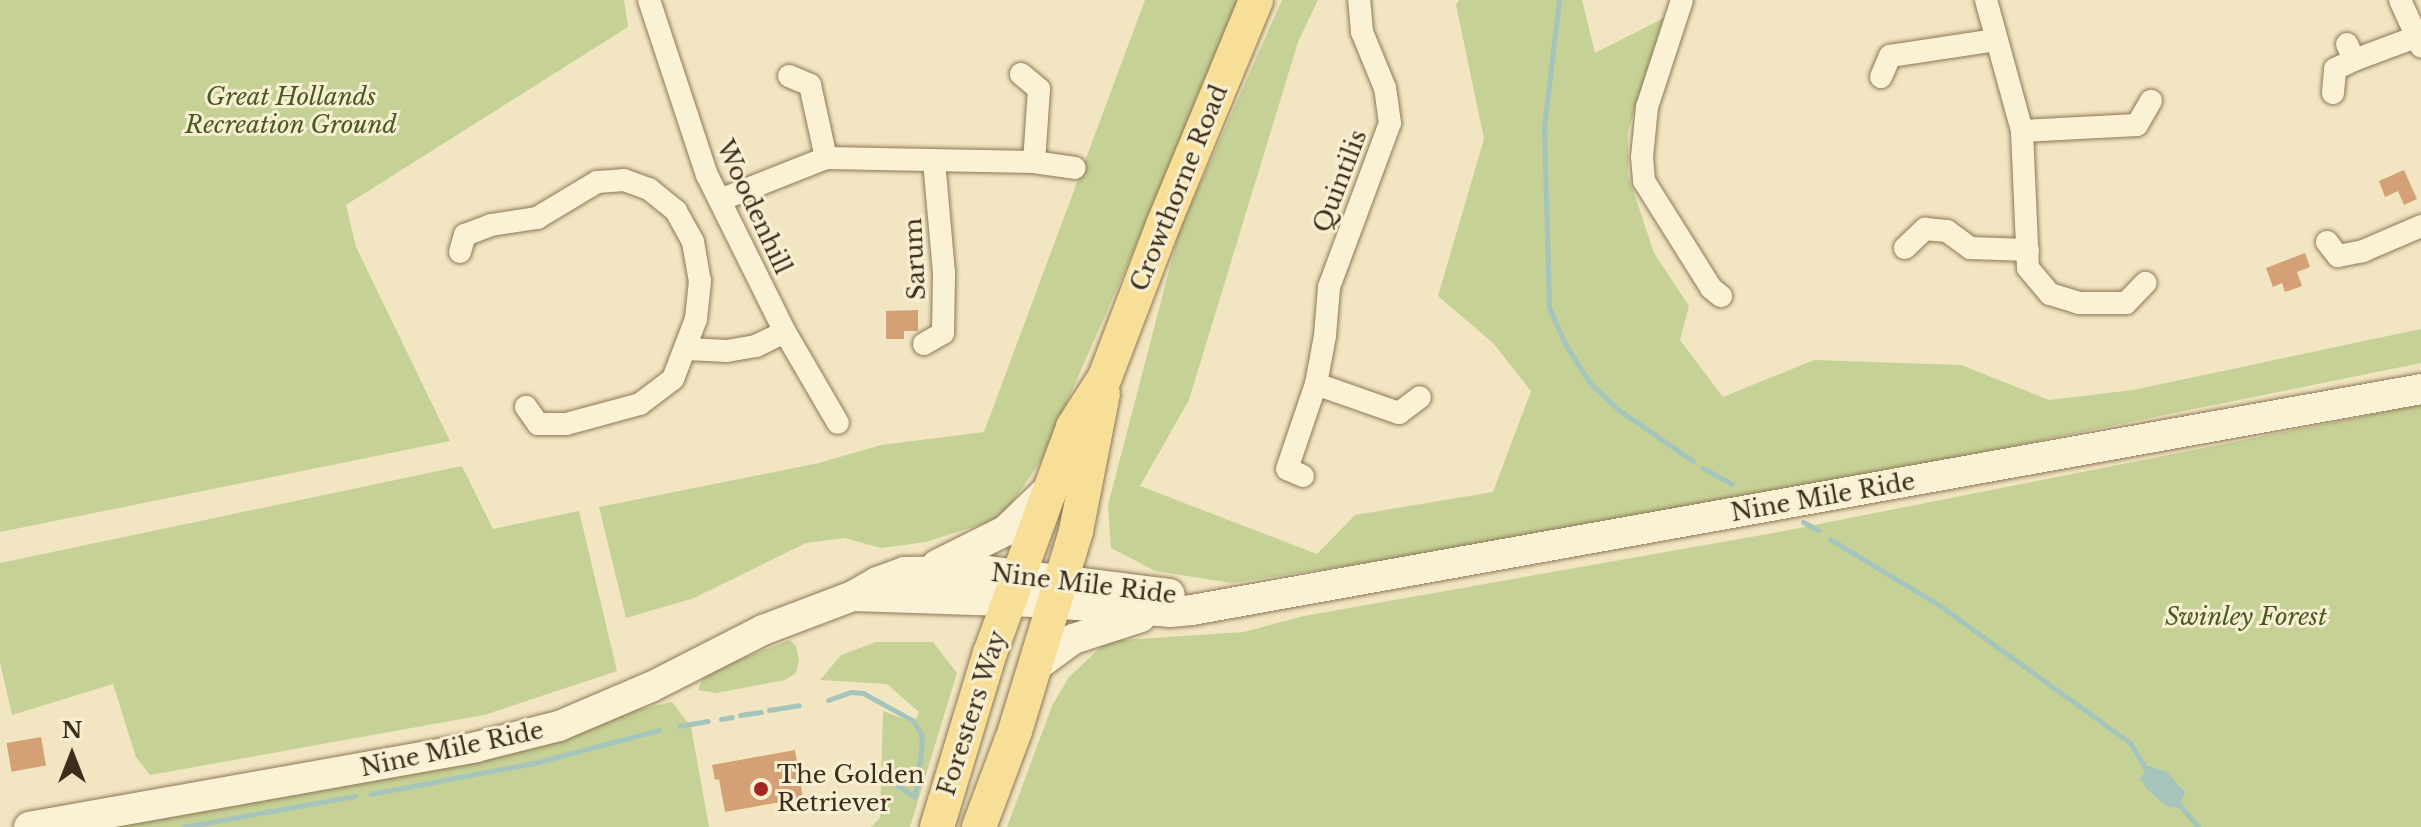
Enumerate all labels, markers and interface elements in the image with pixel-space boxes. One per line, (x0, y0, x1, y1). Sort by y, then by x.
street label: Crowthorne Road (1124, 81, 1234, 295)
park label: Great Hollands Recreation Ground (185, 83, 397, 139)
street label: Quintilis (1307, 126, 1373, 236)
street label: Woodenhill (710, 135, 798, 279)
street label: Sarum (898, 217, 932, 301)
street label: Nine Mile Ride (1729, 467, 1917, 527)
street label: Nine Mile Ride (990, 558, 1178, 610)
park label: Swinley Forest (2165, 603, 2327, 631)
street label: Foresters Way (932, 626, 1012, 800)
north arrow (32, 715, 112, 795)
street label: Nine Mile Ride (358, 716, 546, 782)
text: N (62, 717, 82, 744)
place label: The Golden Retriever (777, 761, 924, 817)
marker: The Golden Retriever (752, 780, 770, 798)

